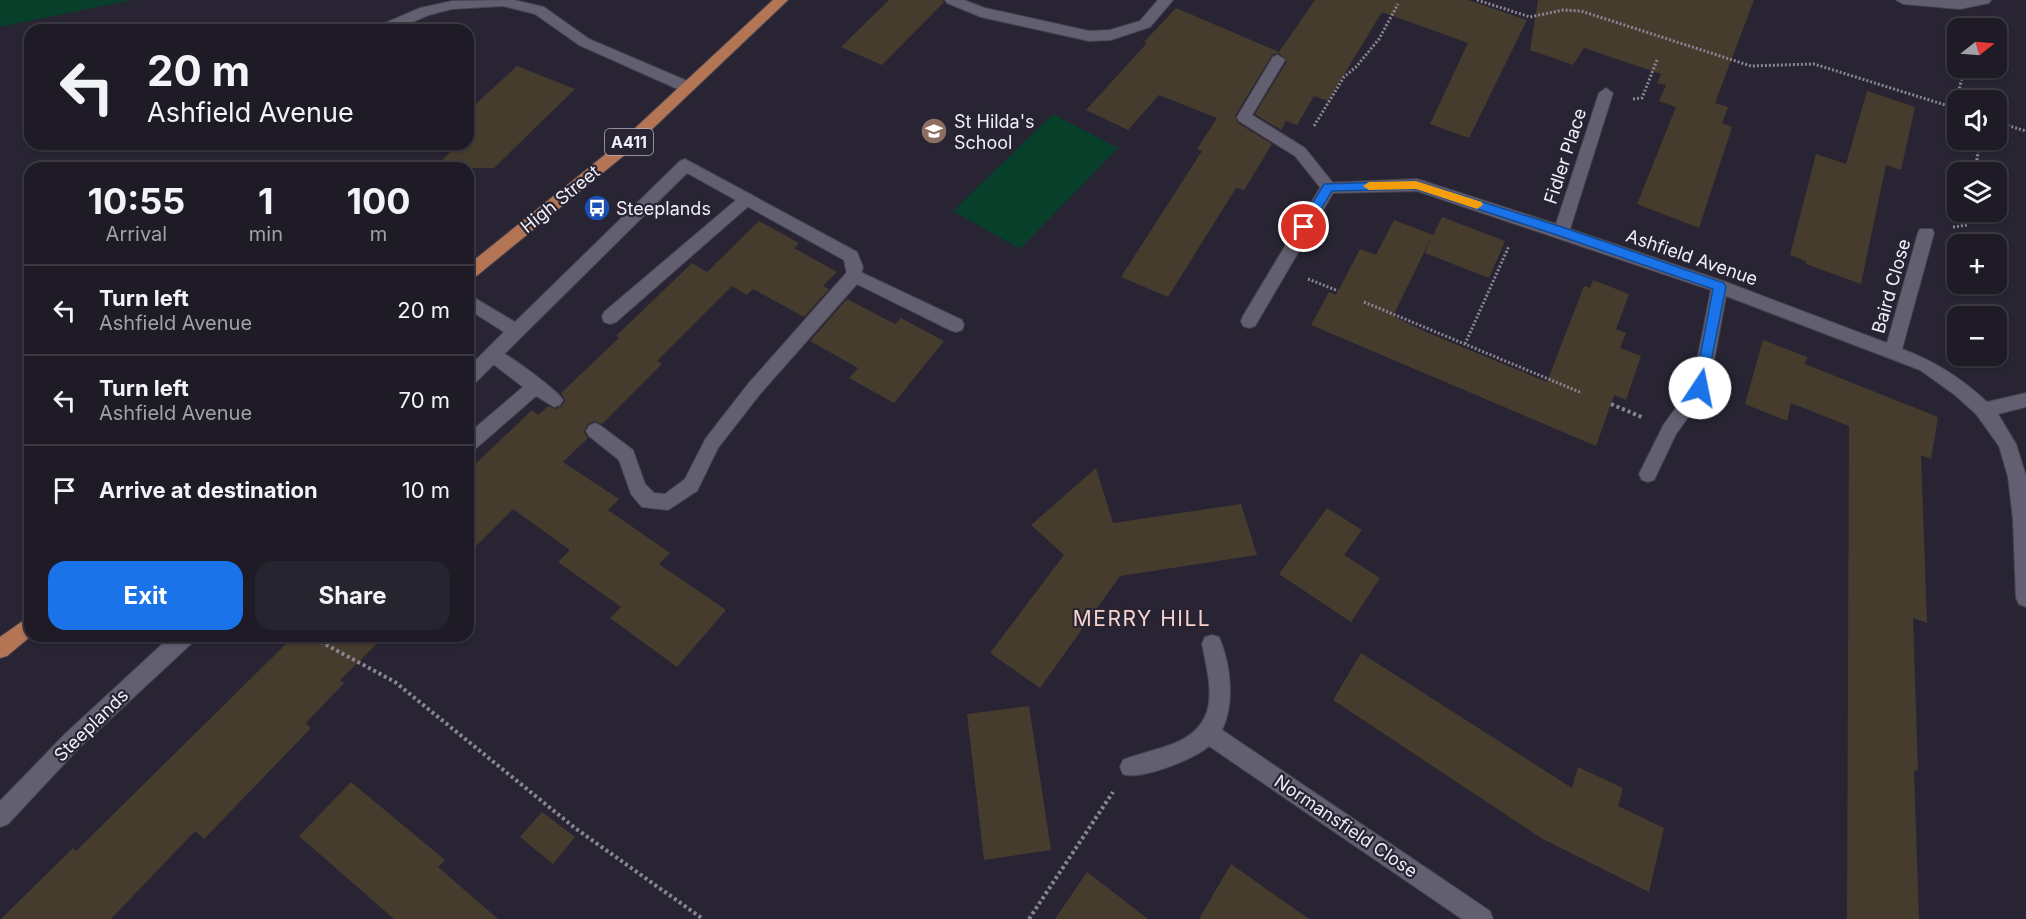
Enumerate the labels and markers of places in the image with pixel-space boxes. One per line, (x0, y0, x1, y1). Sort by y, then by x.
place label: St Hilda's School (954, 111, 1035, 153)
school or university icon: St Hilda's School (919, 116, 949, 146)
bus stop icon: Steeplands (582, 193, 612, 223)
place label: Steeplands (616, 198, 711, 219)
pin (1278, 201, 1329, 252)

